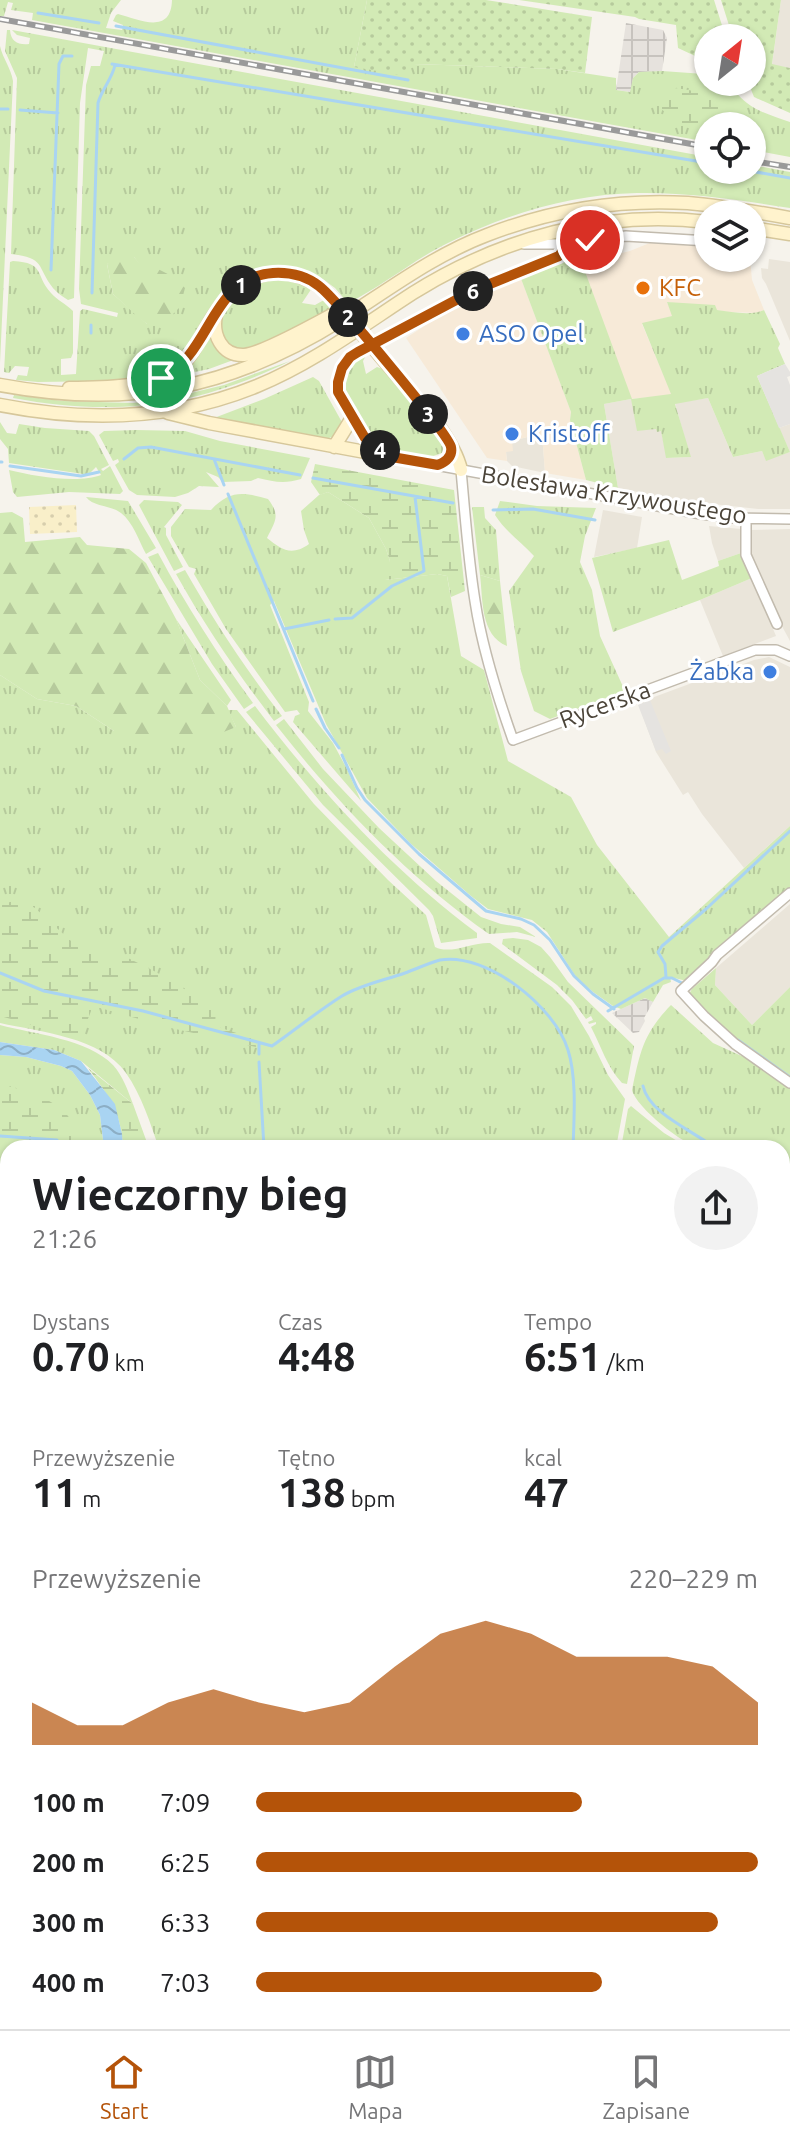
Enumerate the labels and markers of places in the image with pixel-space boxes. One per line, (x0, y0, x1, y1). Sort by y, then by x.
pin (556, 206, 624, 274)
pin: 1 (221, 265, 261, 305)
pin: 6 (453, 271, 493, 311)
place label: KFC (659, 274, 701, 301)
marker: KFC (634, 279, 652, 297)
pin: 2 (328, 297, 368, 337)
place label: ASO Opel (479, 320, 584, 347)
marker: ASO Opel (454, 325, 472, 343)
pin (127, 344, 195, 412)
pin: 3 (408, 394, 448, 434)
place label: Kristoff (528, 420, 610, 447)
marker: Kristoff (503, 425, 521, 443)
pin: 4 (360, 430, 400, 470)
place label: Żabka (690, 658, 754, 685)
marker: Żabka (761, 663, 779, 681)

